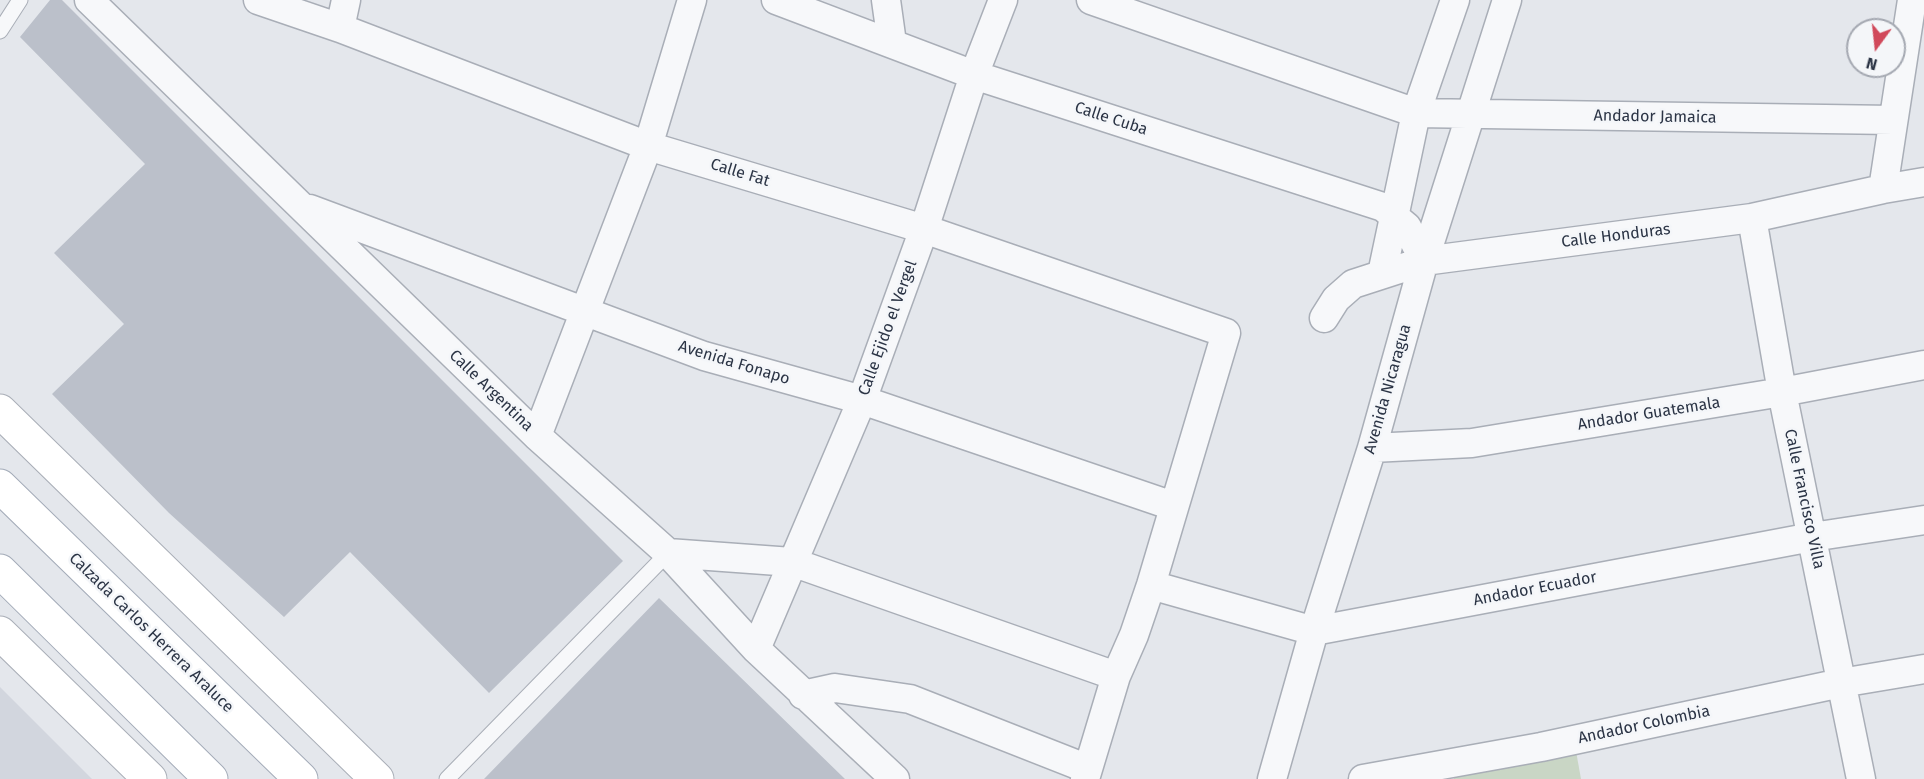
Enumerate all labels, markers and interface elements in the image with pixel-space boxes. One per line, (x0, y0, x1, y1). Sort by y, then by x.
north arrow (1846, 18, 1906, 78)
text: N (1864, 53, 1879, 74)
street label: Calle Cuba (1072, 98, 1150, 140)
street label: Andador Jamaica (1593, 106, 1717, 128)
street label: Calle Fat (708, 155, 772, 191)
street label: Calle Honduras (1560, 220, 1672, 252)
street label: Calle Ejido el Vergel (855, 258, 921, 398)
street label: Avenida Nicaragua (1360, 322, 1416, 456)
street label: Avenida Fonapo (676, 337, 792, 389)
street label: Calle Argentina (445, 346, 537, 436)
street label: Andador Guatemala (1576, 393, 1722, 435)
street label: Calle Francisco Villa (1780, 427, 1828, 571)
street label: Calzada Carlos Herrera Araluce (65, 549, 237, 717)
street label: Andador Ecuador (1472, 568, 1598, 610)
street label: Andador Colombia (1576, 702, 1712, 748)

